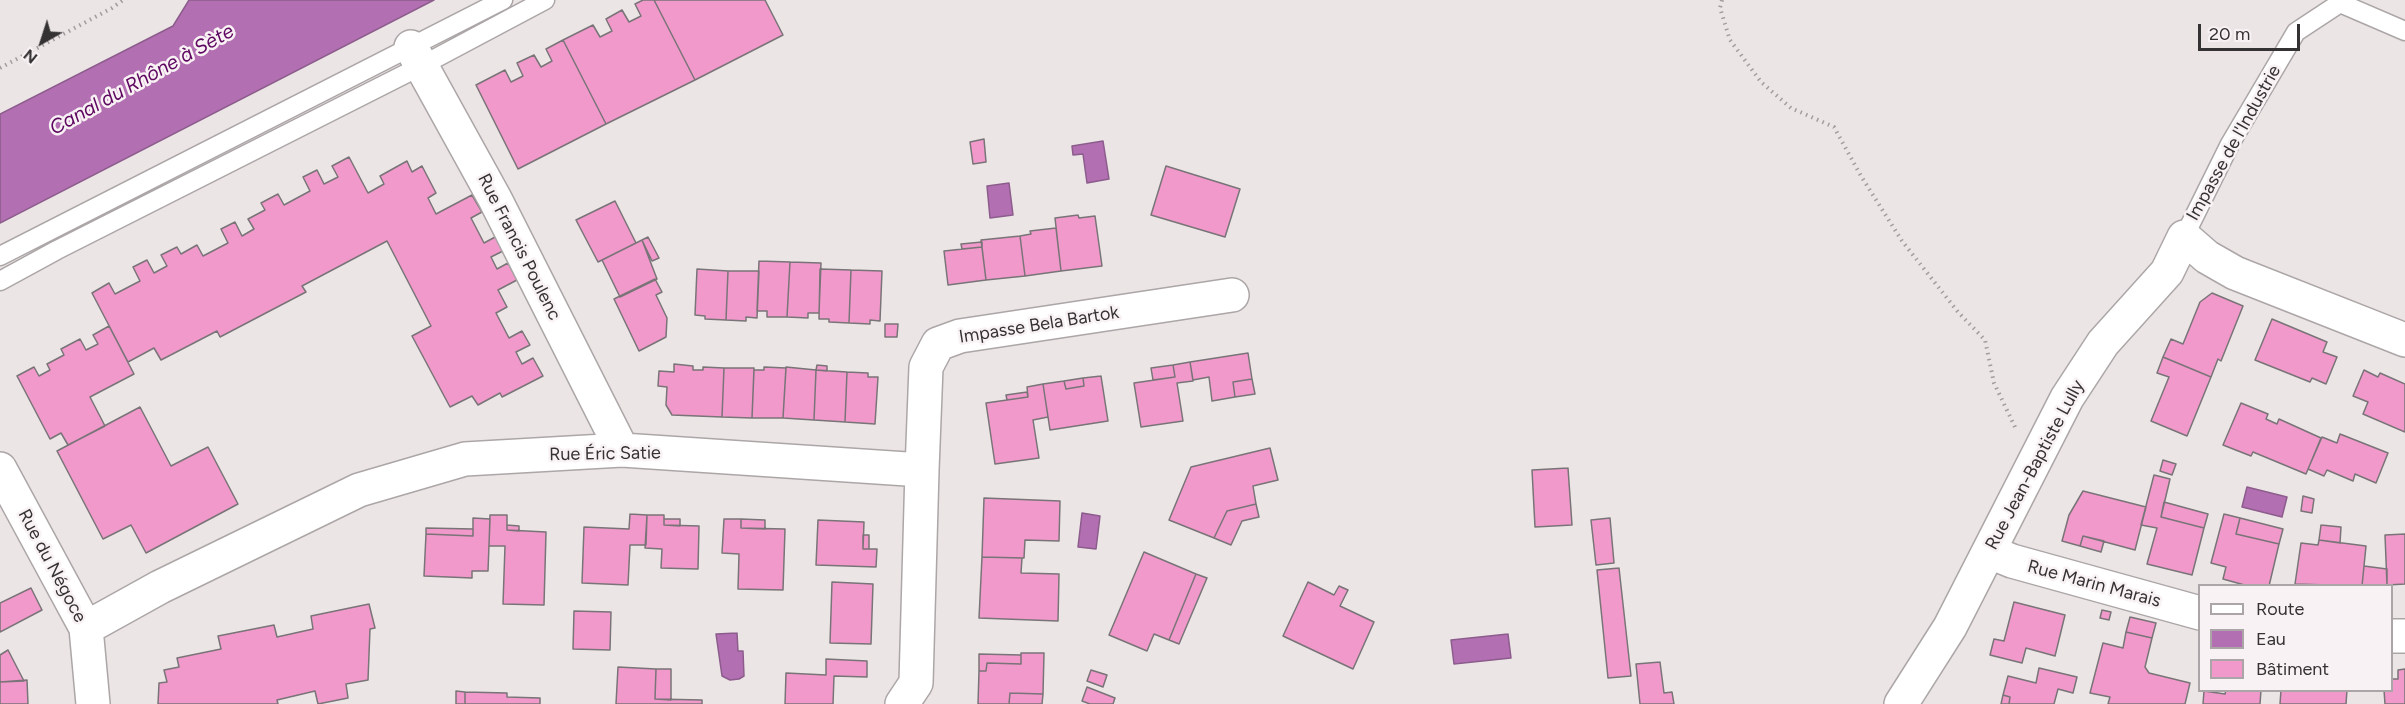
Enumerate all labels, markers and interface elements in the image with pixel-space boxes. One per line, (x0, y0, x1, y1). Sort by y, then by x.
north arrow (12, 12, 72, 72)
scale bar (2201, 12, 2303, 50)
water label: Canal du Rhône à Sète (46, 19, 238, 141)
text: 20 m (2209, 23, 2250, 45)
text: N (20, 45, 41, 68)
street label: Impasse de l'Industrie (2182, 62, 2286, 224)
street label: Rue Francis Poulenc (473, 170, 565, 324)
street label: Impasse Bela Bartok (957, 302, 1121, 348)
street label: Rue Jean-Baptiste Lully (1981, 376, 2089, 554)
street label: Rue Éric Satie (549, 442, 661, 466)
street label: Rue du Négoce (13, 506, 91, 626)
street label: Rue Marin Marais (2025, 556, 2163, 612)
legend (2198, 584, 2393, 692)
text: Route (2256, 598, 2304, 620)
text: Eau (2256, 628, 2286, 650)
text: Bâtiment (2256, 658, 2329, 680)

